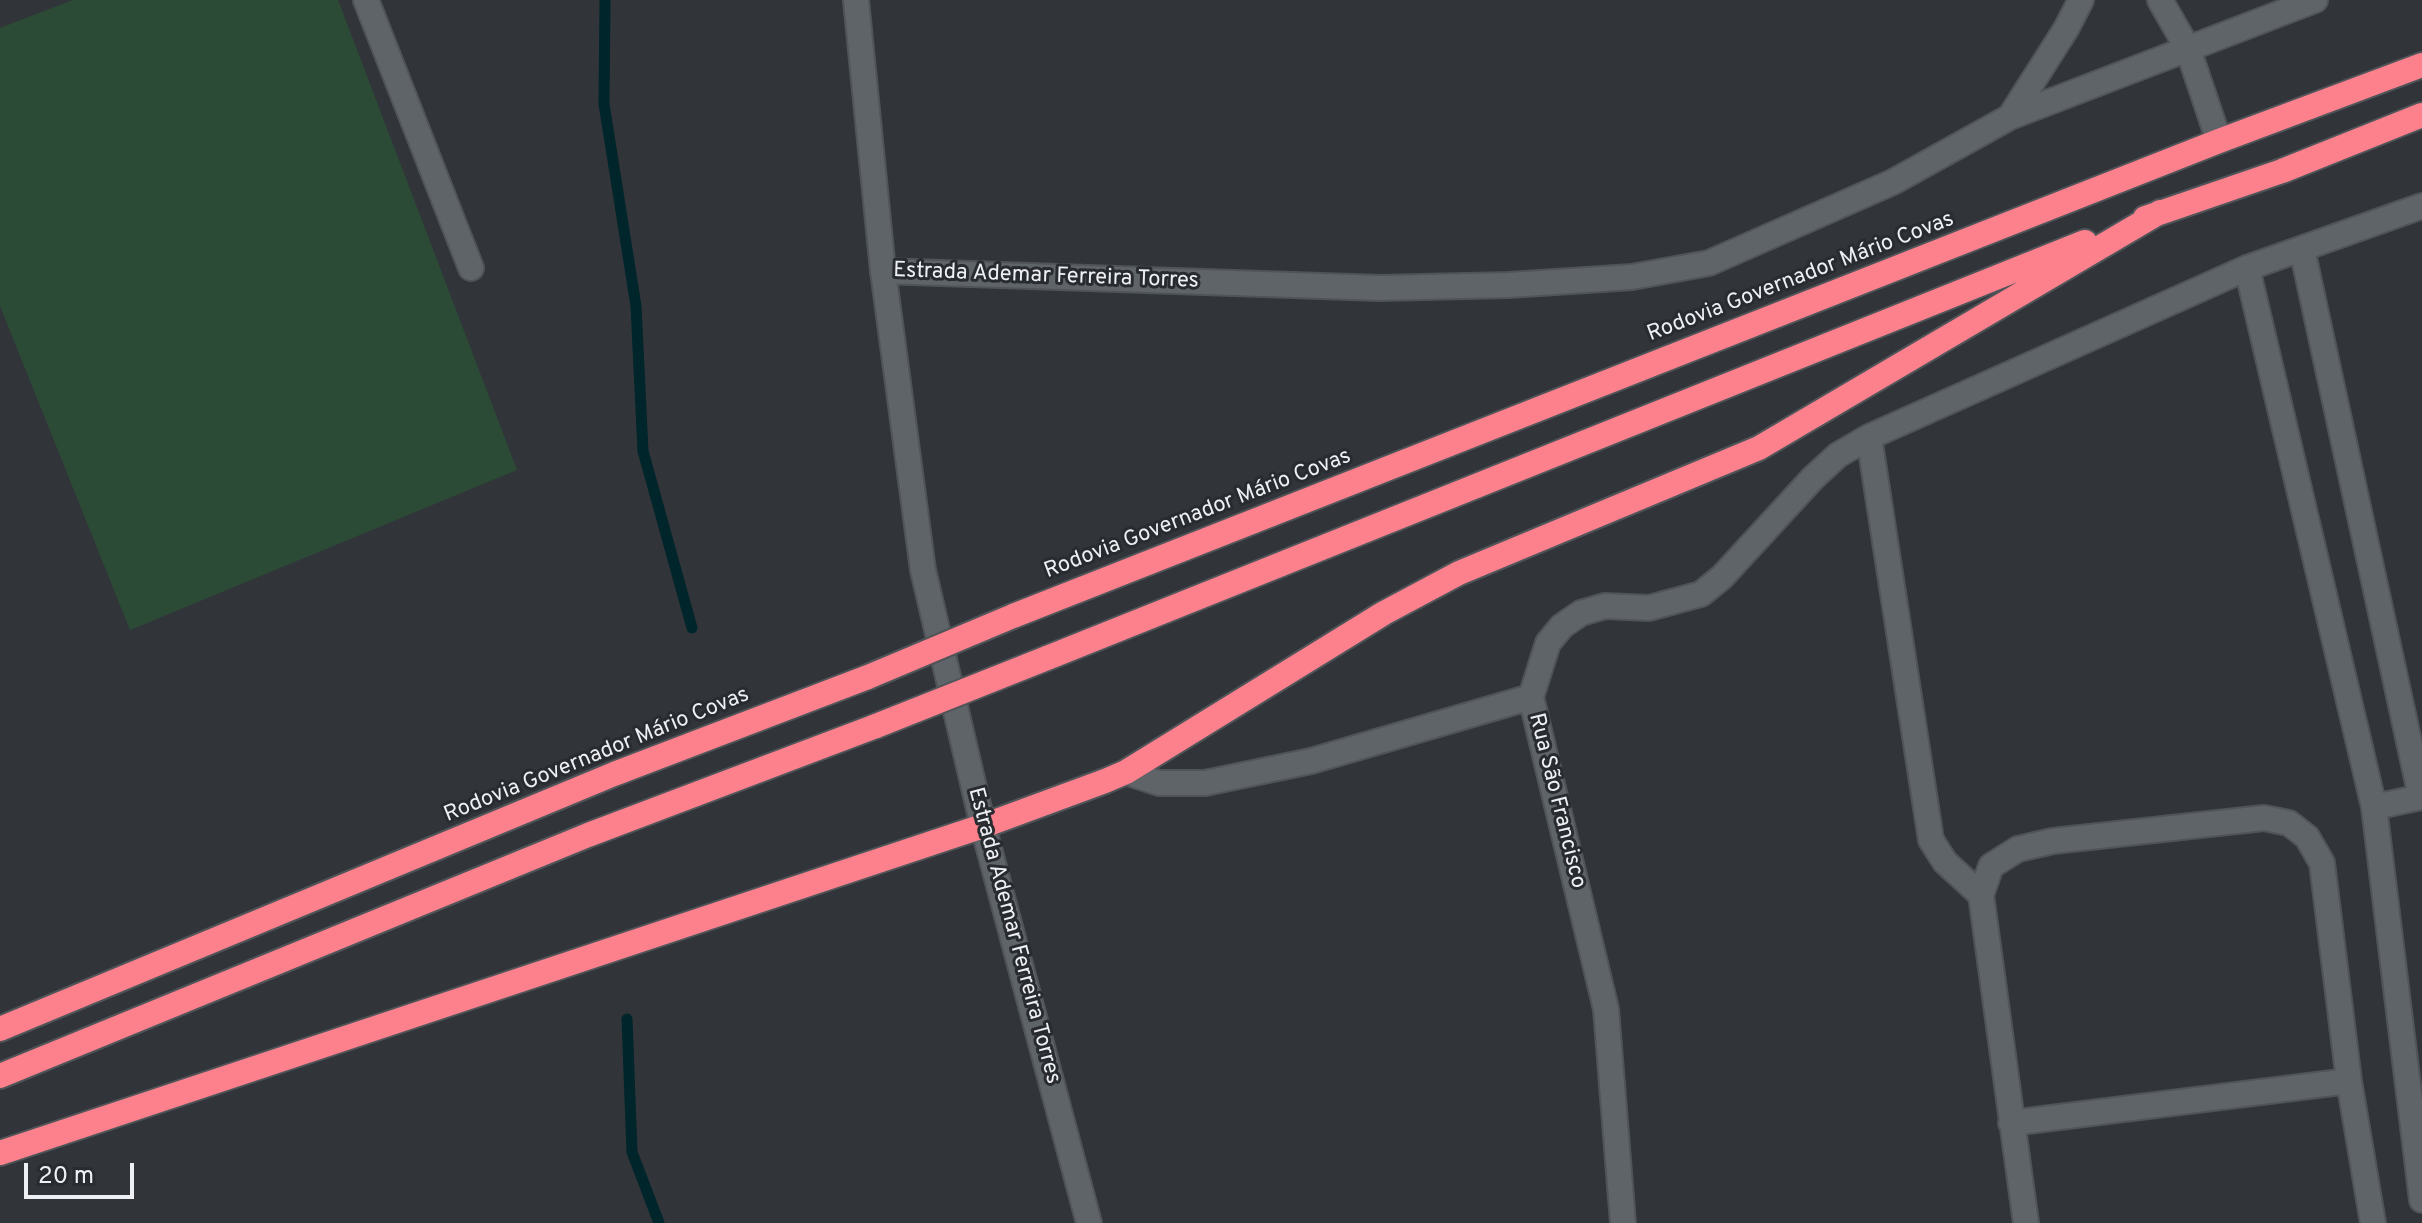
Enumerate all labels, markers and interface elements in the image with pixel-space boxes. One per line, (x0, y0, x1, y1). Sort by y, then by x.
street label: Rodovia Governador Mário Covas (1644, 207, 1958, 349)
street label: Estrada Ademar Ferreira Torres (893, 258, 1199, 296)
street label: Rodovia Governador Mário Covas (1041, 444, 1355, 586)
street label: Rodovia Governador Mário Covas (441, 683, 753, 829)
street label: Rua São Francisco (1522, 711, 1590, 891)
street label: Estrada Ademar Ferreira Torres (961, 785, 1065, 1087)
scale bar (28, 1147, 138, 1197)
text: 20 m (38, 1162, 94, 1192)

